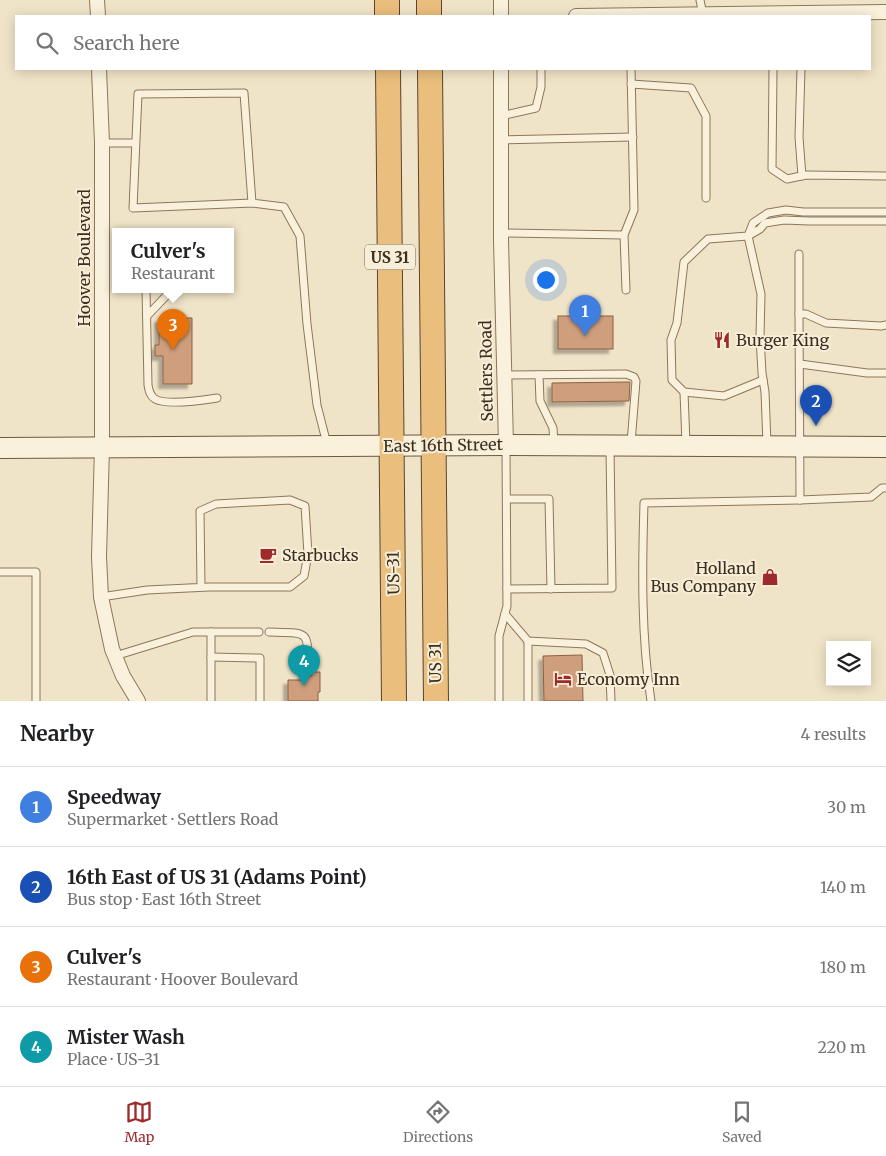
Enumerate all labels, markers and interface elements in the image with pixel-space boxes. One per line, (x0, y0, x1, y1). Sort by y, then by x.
search box (15, 15, 871, 70)
icon: search (33, 29, 61, 57)
text: Search here (73, 31, 180, 55)
street label: Hoover Boulevard (74, 189, 94, 327)
popup (112, 228, 234, 293)
text: Culver's (131, 239, 206, 263)
road number: US 31 (365, 244, 415, 270)
text: Restaurant (131, 263, 215, 283)
your location (533, 267, 559, 293)
pin: 1 (569, 295, 601, 336)
pin: 3 (157, 309, 189, 350)
street label: Settlers Road (475, 320, 497, 422)
restaurant icon: Burger King (712, 330, 732, 350)
place label: Burger King (736, 330, 829, 350)
pin: 2 (800, 385, 832, 426)
street label: East 16th Street (383, 434, 504, 456)
cafe icon: Starbucks (258, 545, 278, 565)
place label: Starbucks (282, 545, 359, 565)
street label: US-31 (383, 551, 403, 595)
place label: Holland Bus Company (650, 558, 757, 596)
shop icon: Holland Bus Company (760, 567, 780, 587)
map controls (826, 641, 871, 686)
button: layers (826, 641, 871, 686)
street label: US 31 (425, 643, 445, 683)
pin: 4 (288, 645, 320, 686)
hotel icon: Economy Inn (553, 669, 573, 689)
place label: Economy Inn (577, 669, 680, 689)
text: Nearby (20, 720, 94, 747)
text: 4 results (800, 724, 866, 744)
text: Speedway (67, 785, 161, 809)
text: 1 (32, 797, 40, 817)
text: 30 m (827, 797, 866, 817)
text: Supermarket · Settlers Road (67, 809, 278, 829)
text: 16th East of US 31 (Adams Point) (67, 865, 367, 889)
text: 2 (31, 877, 41, 897)
text: 140 m (820, 877, 866, 897)
text: Bus stop · East 16th Street (67, 889, 261, 909)
text: Culver's (67, 945, 142, 969)
text: 3 (31, 957, 41, 977)
text: 180 m (820, 957, 866, 977)
text: Restaurant · Hoover Boulevard (67, 969, 298, 989)
text: Mister Wash (67, 1025, 185, 1049)
text: 4 (31, 1037, 41, 1057)
text: 220 m (818, 1037, 866, 1057)
text: Place · US-31 (67, 1049, 160, 1069)
tab: Map (124, 1098, 154, 1146)
tab: Directions (403, 1098, 473, 1146)
tab: Saved (722, 1098, 762, 1146)

